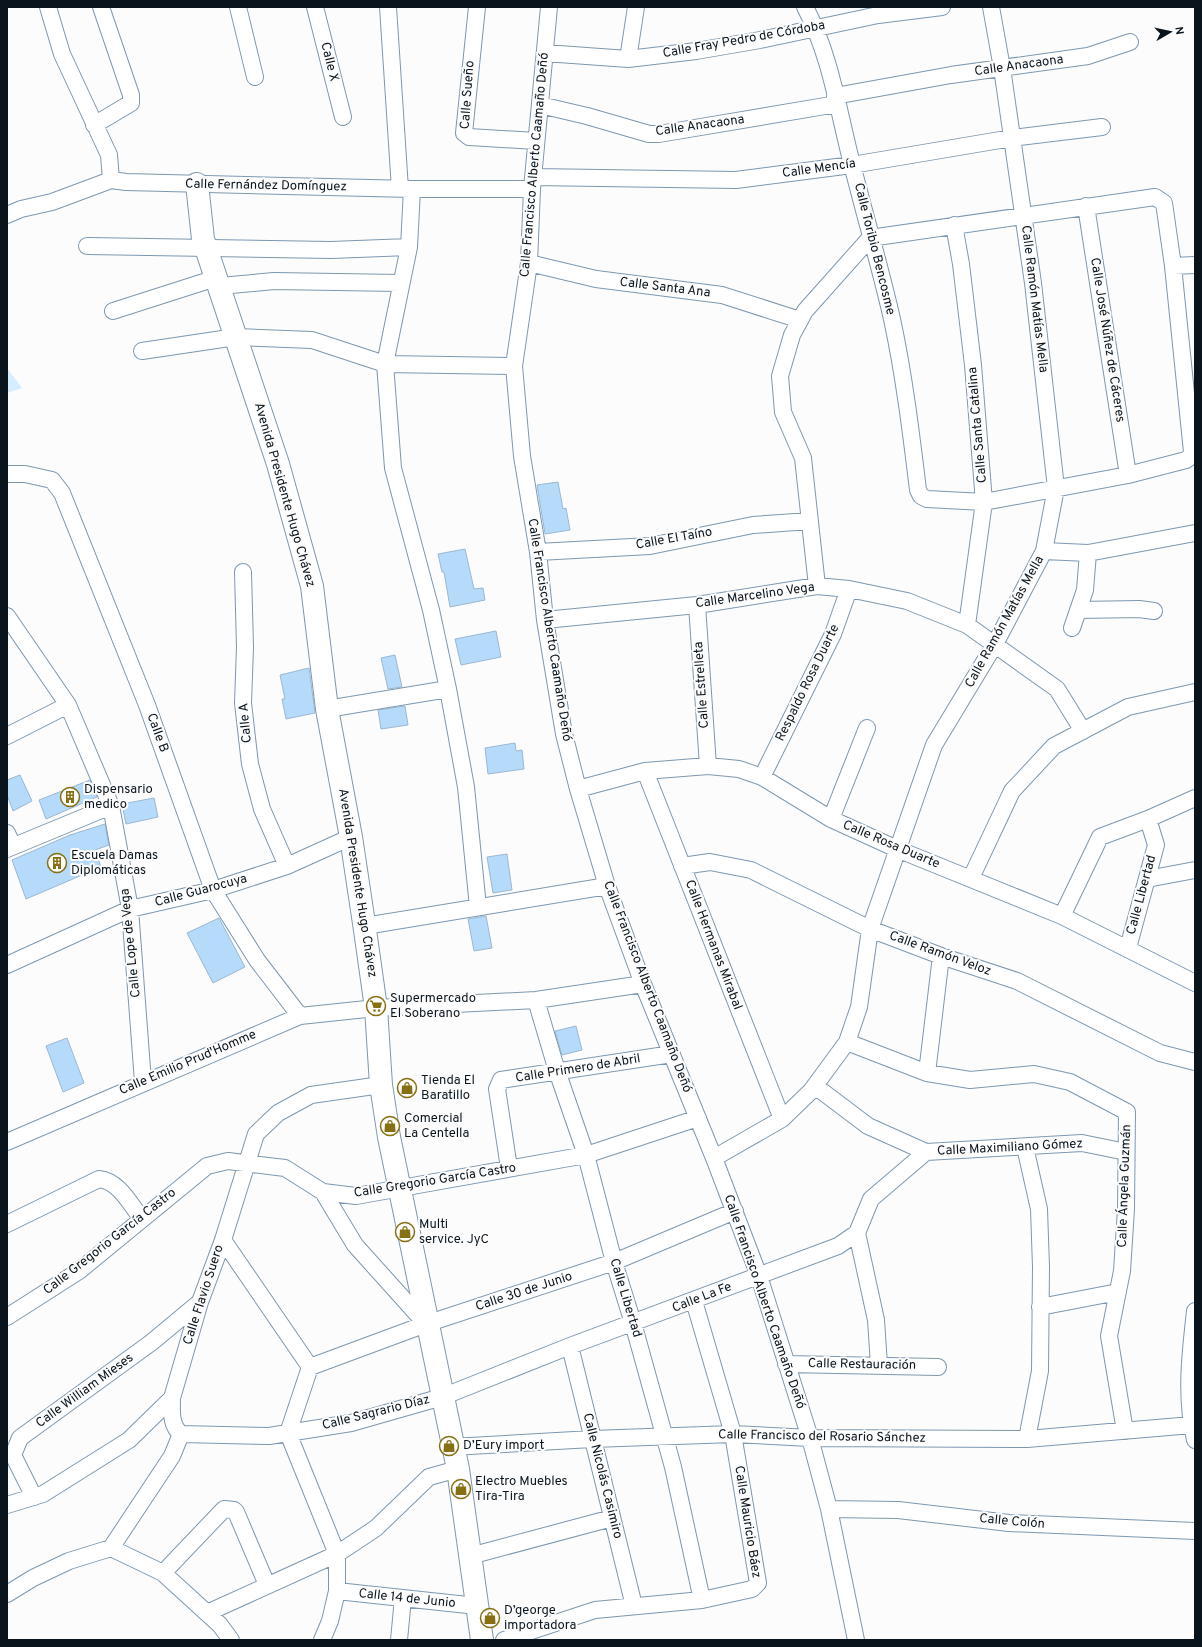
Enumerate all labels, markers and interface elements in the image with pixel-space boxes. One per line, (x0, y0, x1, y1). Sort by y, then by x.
north arrow (1150, 12, 1190, 52)
street label: Calle Fray Pedro de Córdoba (662, 18, 826, 62)
text: N (1171, 26, 1186, 36)
street label: Calle X (316, 41, 342, 83)
street label: Calle Francisco Alberto Caamaño Deñó (517, 52, 553, 278)
street label: Calle Anacaona (973, 52, 1065, 80)
street label: Calle Sueño (458, 60, 478, 130)
street label: Calle Anacaona (654, 112, 746, 140)
street label: Calle Mencía (781, 156, 857, 182)
street label: Calle Fernández Domínguez (185, 177, 347, 195)
street label: Calle Toribio Bencosme (850, 181, 898, 317)
street label: Calle Ramón Matías Mella (1017, 224, 1051, 374)
street label: Calle José Núñez de Cáceres (1086, 256, 1128, 424)
street label: Calle Santa Ana (619, 275, 711, 301)
street label: Calle Santa Catalina (965, 366, 991, 484)
street label: Avenida Presidente Hugo Chávez (250, 401, 318, 589)
street label: Calle Francisco Alberto Caamaño Deñó (523, 517, 575, 743)
street label: Calle El Taíno (634, 524, 714, 554)
street label: Calle Ramón Matías Mella (962, 553, 1048, 691)
street label: Calle Marcelino Vega (694, 580, 816, 612)
street label: Respaldo Rosa Duarte (773, 622, 843, 744)
street label: Calle Estrelleta (691, 641, 713, 729)
street label: Calle A (236, 702, 256, 744)
street label: Calle B (143, 711, 171, 755)
place label: Dispensario medico (84, 782, 153, 813)
building icon: Dispensario medico (59, 786, 81, 808)
street label: Avenida Presidente Hugo Chávez (334, 787, 380, 979)
street label: Calle Rosa Duarte (840, 817, 942, 873)
place label: Escuela Damas Diplomáticas (71, 848, 158, 879)
building icon: Escuela Damas Diplomáticas (46, 852, 68, 874)
street label: Calle Libertad (1124, 853, 1160, 937)
street label: Calle Guarocuya (153, 871, 249, 911)
street label: Calle Hermanas Mirabal (681, 878, 745, 1012)
street label: Calle Francisco Alberto Caamaño Deñó (599, 879, 695, 1095)
street label: Calle Lope de Vega (117, 888, 145, 998)
street label: Calle Ramón Veloz (887, 928, 993, 980)
place label: Supermercado El Soberano (390, 991, 476, 1022)
supermarket icon: Supermercado El Soberano (365, 995, 387, 1017)
street label: Calle Emilio Prud'Homme (117, 1027, 259, 1099)
street label: Calle Primero de Abril (514, 1051, 642, 1087)
place label: Tienda El Baratillo (421, 1073, 475, 1104)
shop icon: Tienda El Baratillo (396, 1077, 418, 1099)
place label: Comercial La Centella (404, 1111, 469, 1142)
shop icon: Comercial La Centella (379, 1115, 401, 1137)
street label: Calle Ángela Guzmán (1113, 1124, 1135, 1248)
street label: Calle Maximiliano Gómez (937, 1136, 1083, 1160)
street label: Calle Gregorio García Castro (353, 1160, 517, 1202)
street label: Calle Gregorio García Castro (40, 1185, 180, 1299)
street label: Calle Francisco Alberto Caamaño Deñó (720, 1193, 808, 1411)
place label: Multi service. JyC (419, 1217, 489, 1248)
shop icon: Multi service. JyC (394, 1221, 416, 1243)
street label: Calle Flavio Suero (180, 1243, 228, 1347)
street label: Calle Libertad (605, 1257, 645, 1339)
street label: Calle 30 de Junio (474, 1269, 574, 1315)
street label: Calle La Fe (670, 1279, 734, 1317)
street label: Calle William Mieses (33, 1350, 137, 1432)
street label: Calle Restauración (808, 1356, 916, 1374)
street label: Calle Sagrario Díaz (321, 1392, 431, 1434)
street label: Calle Nicolás Casimiro (579, 1412, 625, 1540)
street label: Calle Francisco del Rosario Sánchez (718, 1427, 926, 1447)
shop icon: D’Eury import (438, 1435, 460, 1457)
place label: D’Eury import (463, 1438, 545, 1454)
street label: Calle Mauricio Báez (730, 1465, 764, 1579)
place label: Electro Muebles Tira-Tira (475, 1474, 568, 1505)
shop icon: Electro Muebles Tira-Tira (450, 1478, 472, 1500)
street label: Calle Colón (979, 1511, 1045, 1533)
street label: Calle 14 de Junio (358, 1586, 456, 1612)
place label: D’george importadora (504, 1603, 576, 1634)
shop icon: D’george importadora (479, 1607, 501, 1629)

